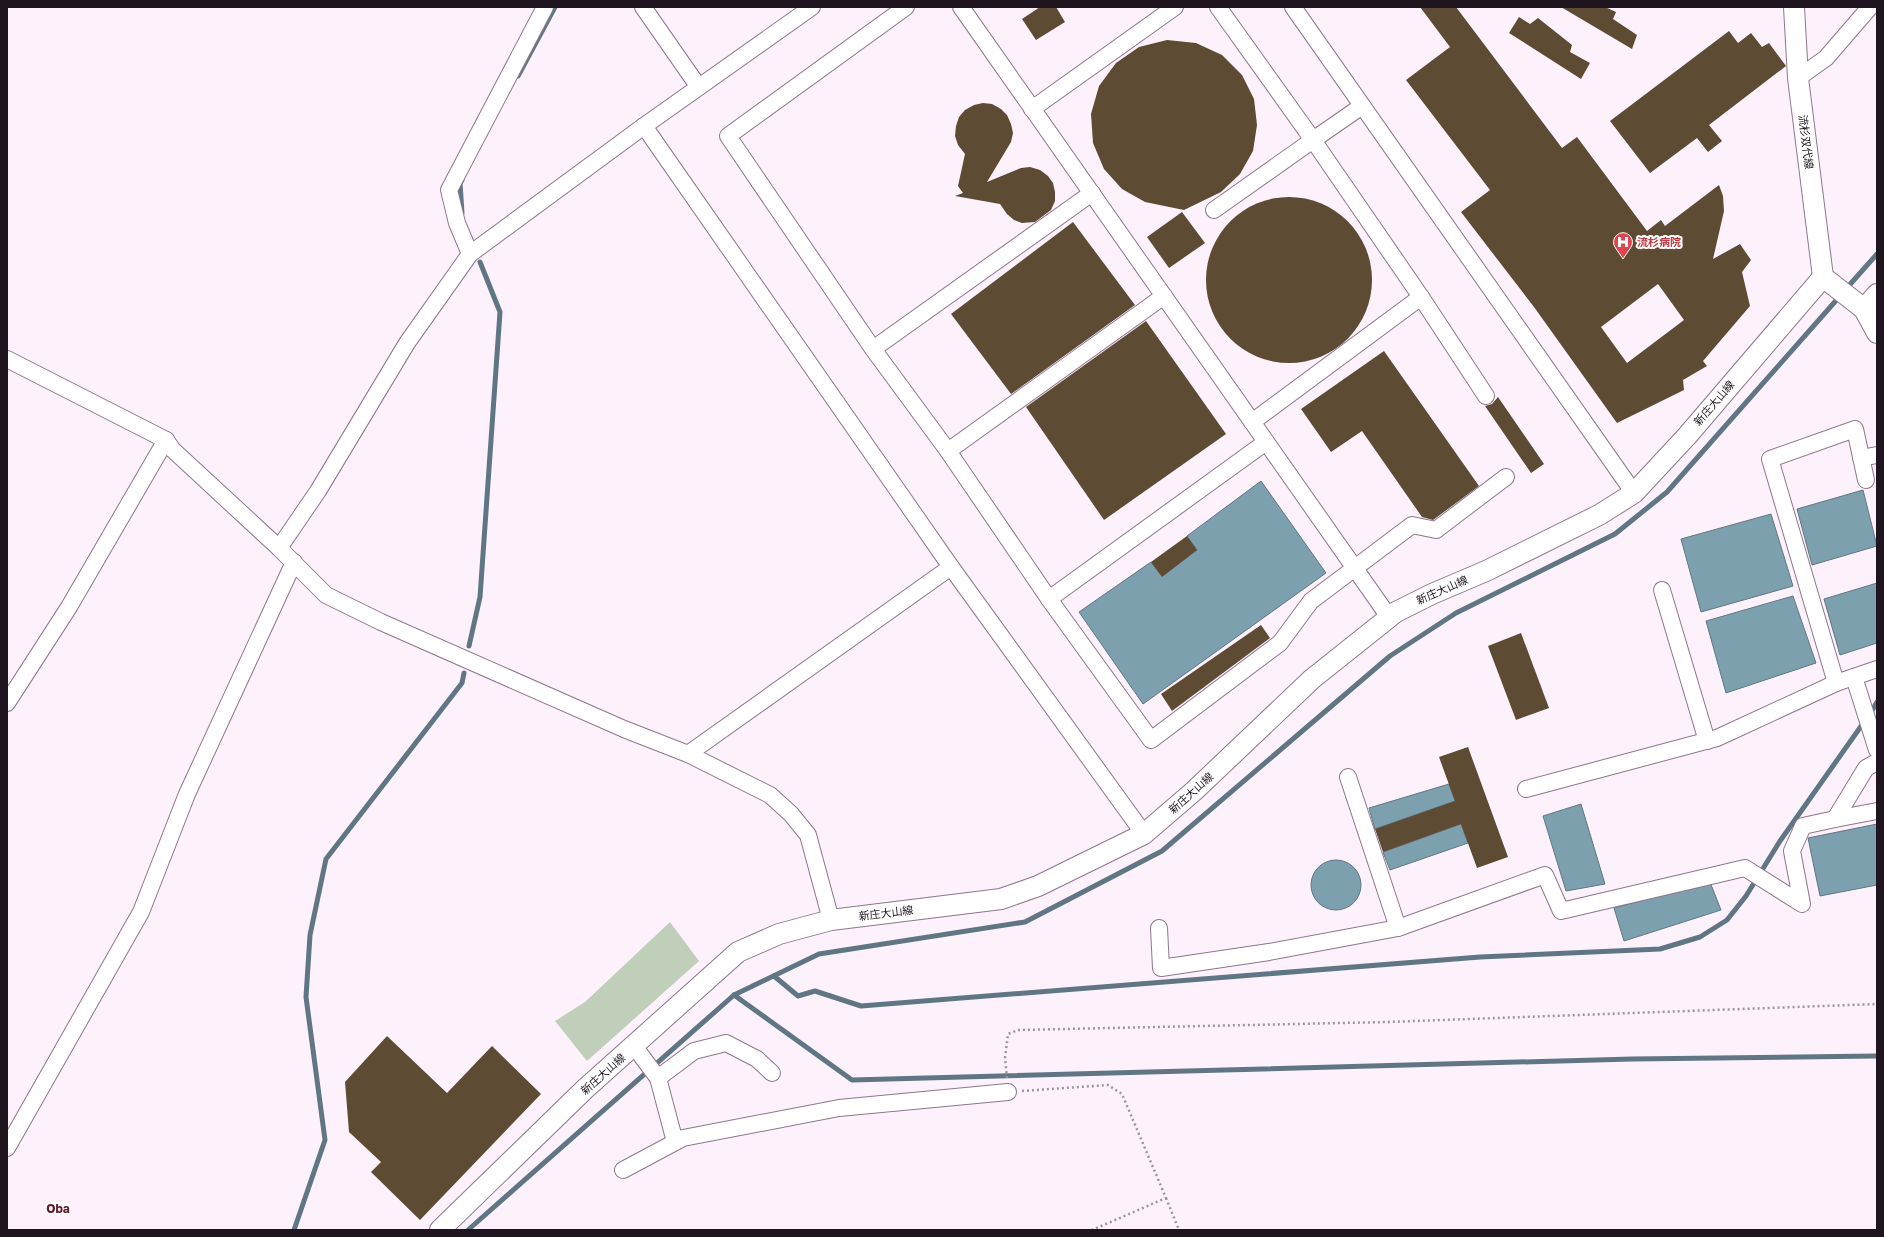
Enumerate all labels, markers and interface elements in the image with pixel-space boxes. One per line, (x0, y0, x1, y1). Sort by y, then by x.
street label: 流杉双代線 (1797, 114, 1816, 170)
hospital icon: 流杉病院 (1612, 231, 1634, 259)
place label: 流杉病院 (1637, 235, 1681, 248)
street label: 新庄大山線 (1691, 378, 1737, 428)
street label: 新庄大山線 (1414, 572, 1470, 607)
street label: 新庄大山線 (1166, 769, 1215, 816)
street label: 新庄大山線 (858, 903, 914, 922)
street label: 新庄大山線 (578, 1050, 627, 1097)
district label: Oba (46, 1201, 70, 1216)

